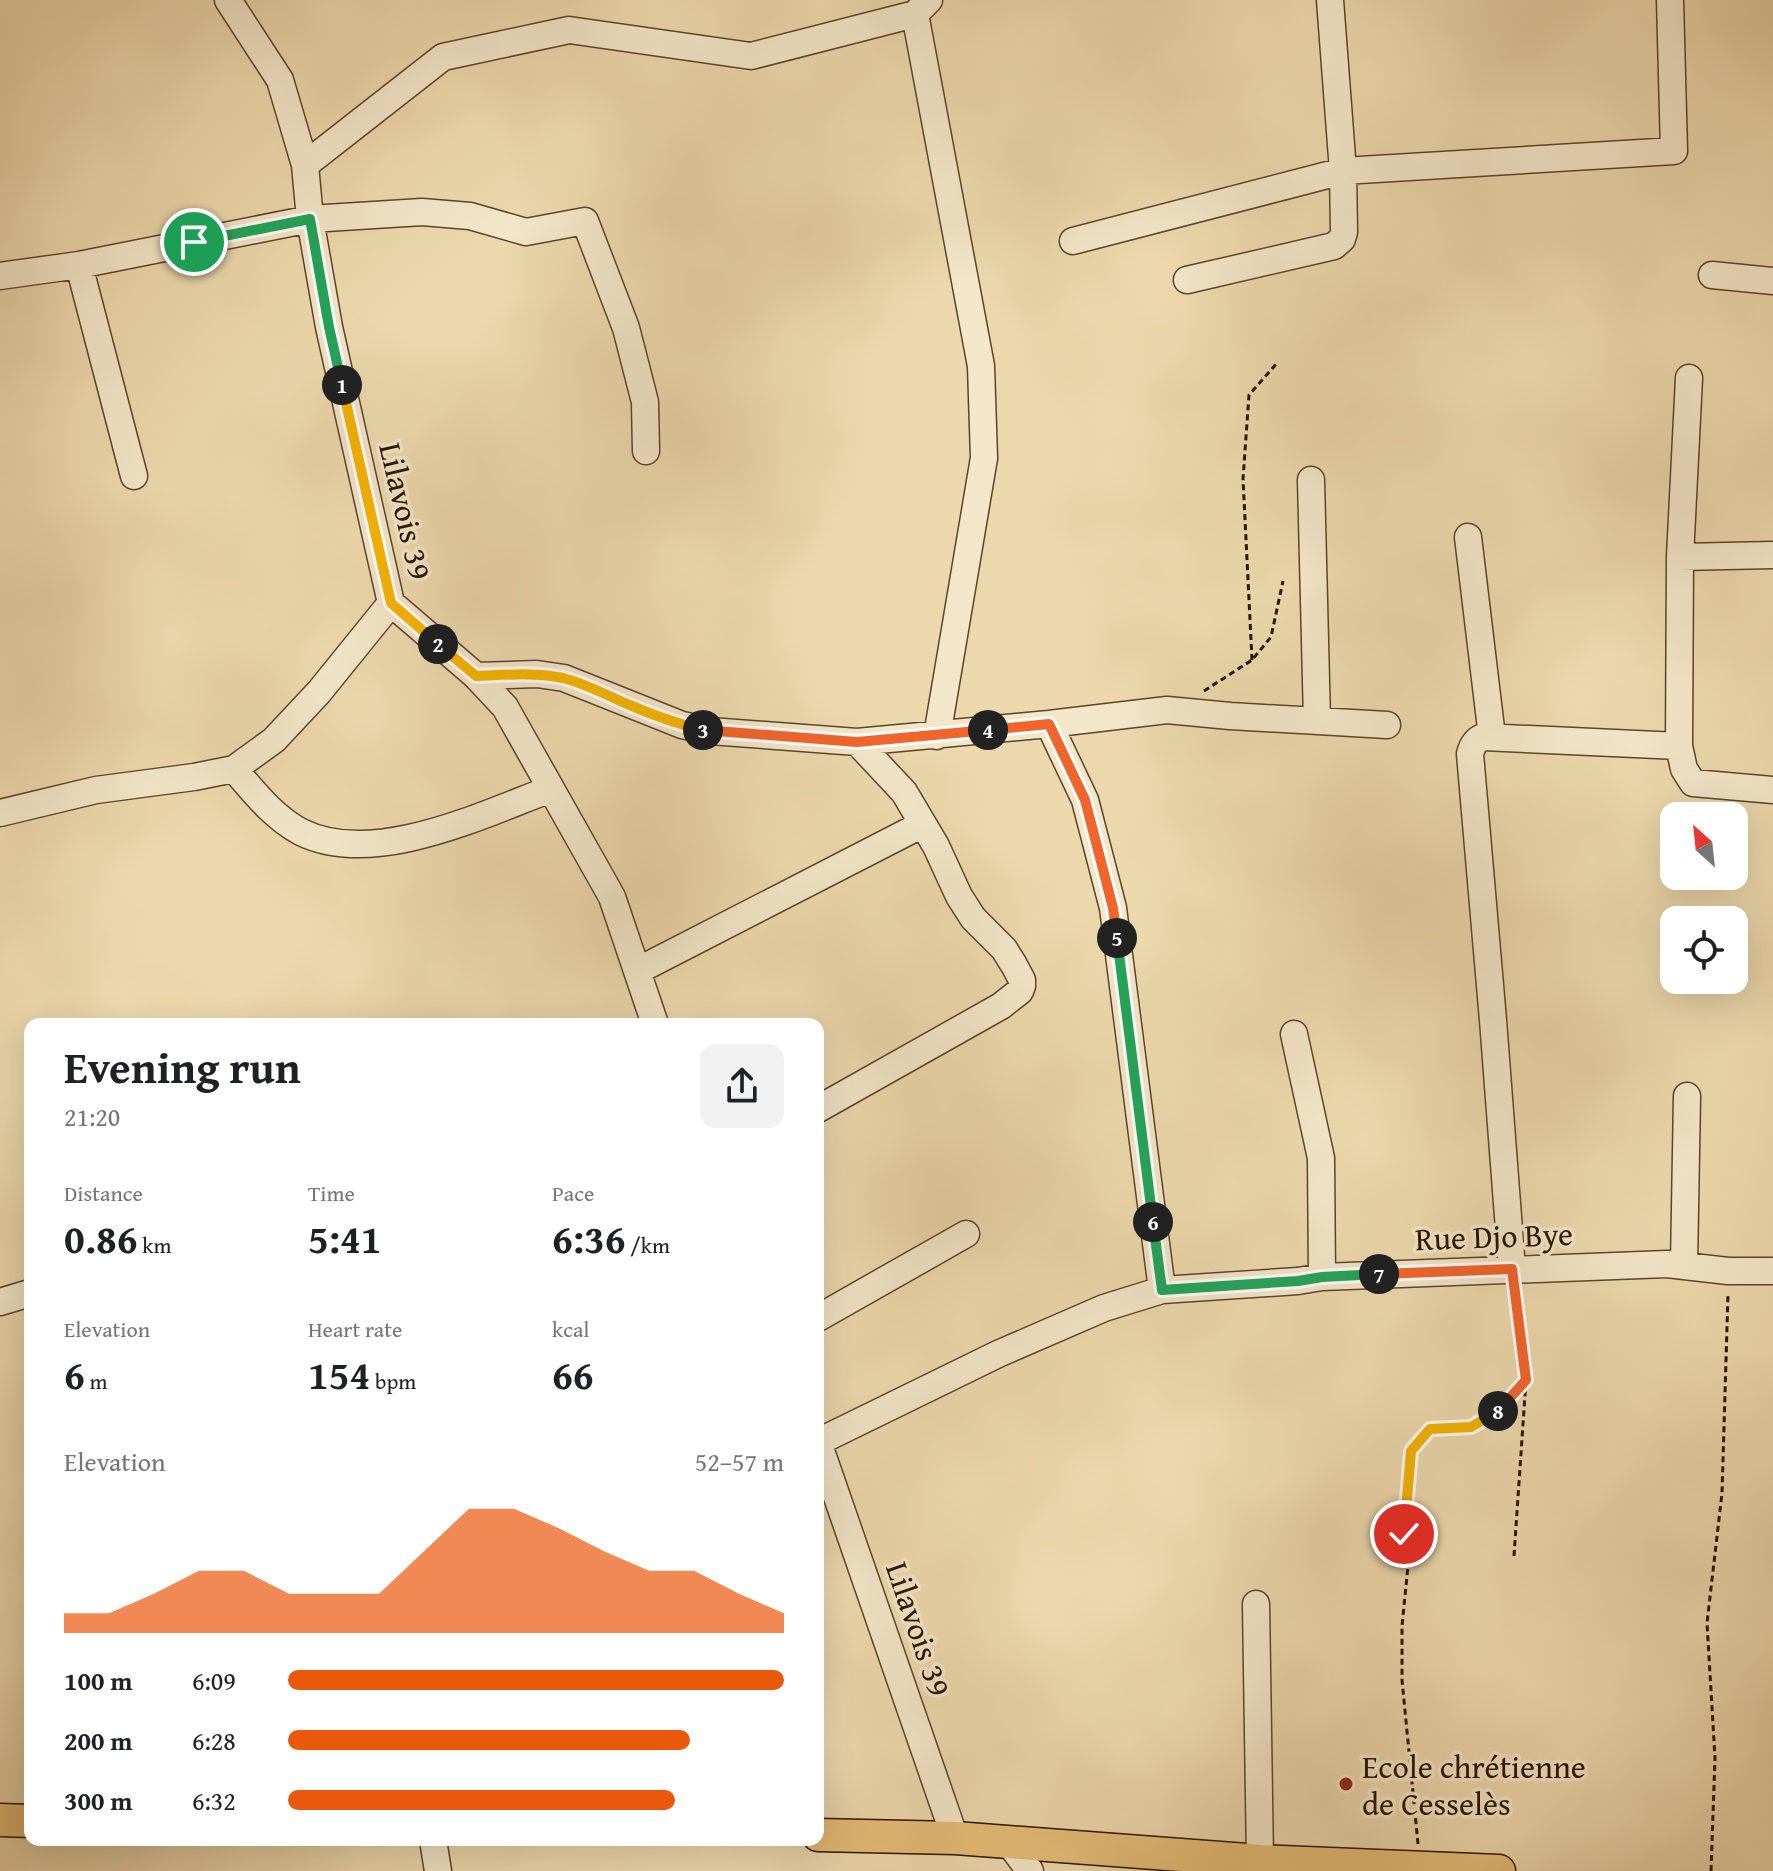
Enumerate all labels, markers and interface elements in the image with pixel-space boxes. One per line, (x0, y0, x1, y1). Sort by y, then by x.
pin (160, 208, 228, 276)
icon: arrive (172, 220, 216, 264)
pin: 1 (322, 365, 362, 405)
text: 1 (336, 369, 348, 401)
street label: Lilavois 39 (367, 438, 445, 584)
pin: 2 (418, 624, 458, 664)
text: 2 (432, 628, 444, 660)
pin: 3 (683, 710, 723, 750)
pin: 4 (968, 710, 1008, 750)
text: 3 (697, 714, 709, 746)
text: 4 (982, 714, 994, 746)
north arrow (1660, 802, 1748, 890)
map controls (1660, 802, 1748, 994)
button: locate (1660, 906, 1748, 994)
pin: 5 (1097, 918, 1137, 958)
text: 5 (1111, 922, 1123, 954)
text: Evening run (64, 1035, 301, 1099)
button: share (700, 1044, 784, 1128)
text: 21:20 (64, 1097, 120, 1136)
text: Distance (64, 1177, 143, 1209)
text: Time (308, 1177, 355, 1209)
text: Pace (552, 1177, 594, 1209)
pin: 6 (1133, 1202, 1173, 1242)
text: 6 (1147, 1206, 1159, 1238)
text: 0.86 (64, 1209, 137, 1268)
text: 5:41 (308, 1209, 381, 1268)
text: 6:36 (552, 1209, 625, 1268)
street label: Rue Djo Bye (1414, 1210, 1574, 1262)
text: km (137, 1229, 171, 1261)
text: /km (625, 1229, 670, 1261)
pin: 7 (1359, 1254, 1399, 1294)
text: 7 (1373, 1258, 1385, 1290)
text: Elevation (64, 1313, 150, 1345)
text: Heart rate (308, 1313, 402, 1345)
text: kcal (552, 1313, 590, 1345)
text: 6 (64, 1345, 85, 1404)
text: 154 (308, 1345, 370, 1404)
text: 66 (552, 1345, 593, 1404)
text: m (85, 1365, 108, 1397)
text: bpm (370, 1365, 416, 1397)
pin: 8 (1478, 1391, 1518, 1431)
text: 8 (1492, 1395, 1504, 1427)
text: Elevation (64, 1442, 166, 1481)
text: 52–57 m (695, 1442, 784, 1481)
pin (1370, 1500, 1438, 1568)
icon: check (1382, 1512, 1426, 1556)
street label: Lilavois 39 (874, 1555, 964, 1703)
text: 100 m (64, 1661, 132, 1700)
text: 6:09 (192, 1661, 236, 1700)
text: 200 m (64, 1721, 132, 1760)
text: 6:28 (192, 1721, 236, 1760)
place label: Ecole chrétienne de Cesselès (1362, 1743, 1586, 1827)
marker: Ecole chrétienne de Cesselès (1337, 1775, 1355, 1793)
text: 300 m (64, 1781, 132, 1820)
text: 6:32 (192, 1781, 236, 1820)

